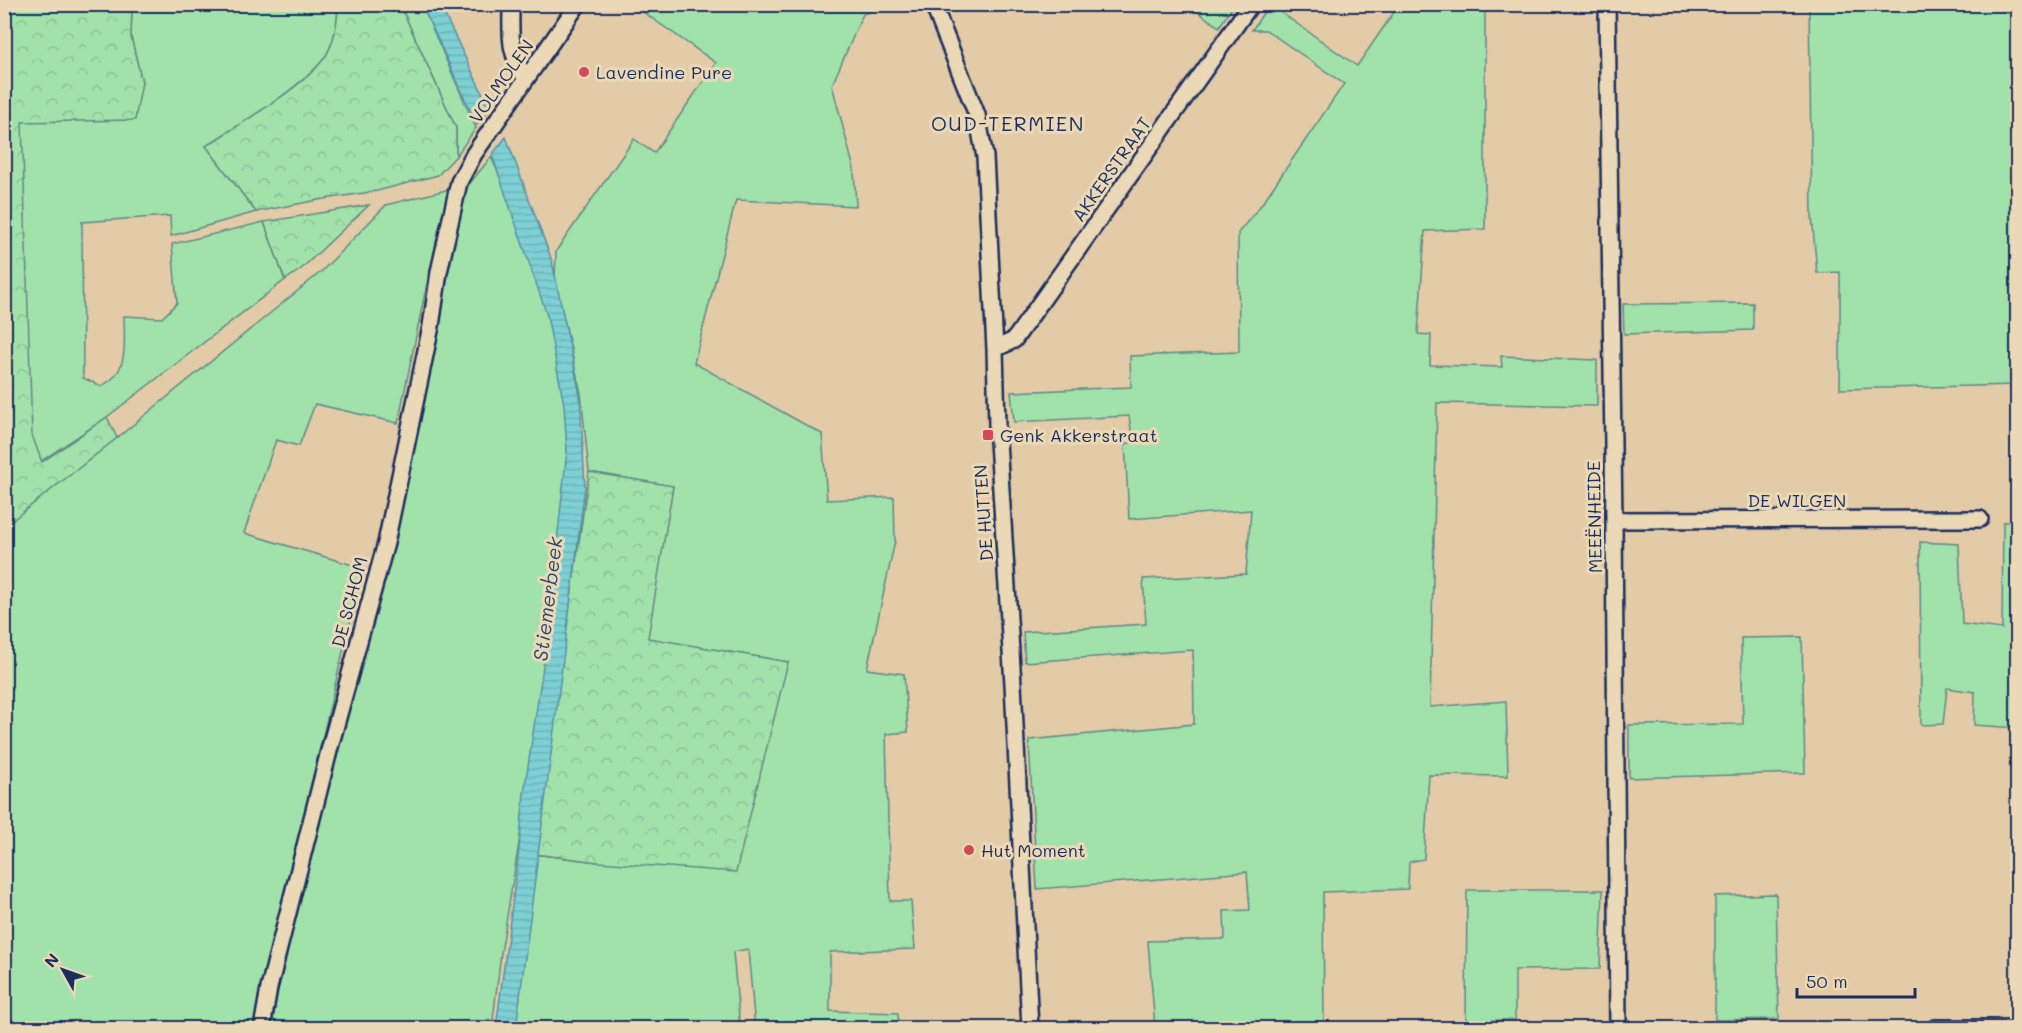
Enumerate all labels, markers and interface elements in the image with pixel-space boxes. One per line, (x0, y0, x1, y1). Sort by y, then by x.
street label: VOLMOLEN (463, 34, 539, 128)
place label: Lavendine Pure (596, 60, 732, 84)
marker: Lavendine Pure (577, 65, 591, 79)
district label: OUD-TERMIEN (931, 110, 1085, 136)
street label: AKKERSTRAAT (1066, 112, 1156, 226)
place label: Genk Akkerstraat (1000, 423, 1158, 447)
marker: Genk Akkerstraat (981, 428, 995, 442)
street label: MEEËNHEIDE (1581, 461, 1607, 573)
street label: DE HUTTEN (968, 464, 998, 562)
street label: DE WILGEN (1748, 488, 1846, 512)
water label: Stiemerbeek (526, 535, 568, 663)
street label: DE SCHOM (325, 554, 373, 650)
place label: Hut Moment (981, 838, 1086, 862)
marker: Hut Moment (962, 843, 976, 857)
north arrow (33, 940, 93, 1000)
text: N (39, 949, 63, 971)
scale bar (1797, 961, 1916, 999)
text: 50 m (1806, 969, 1848, 993)

